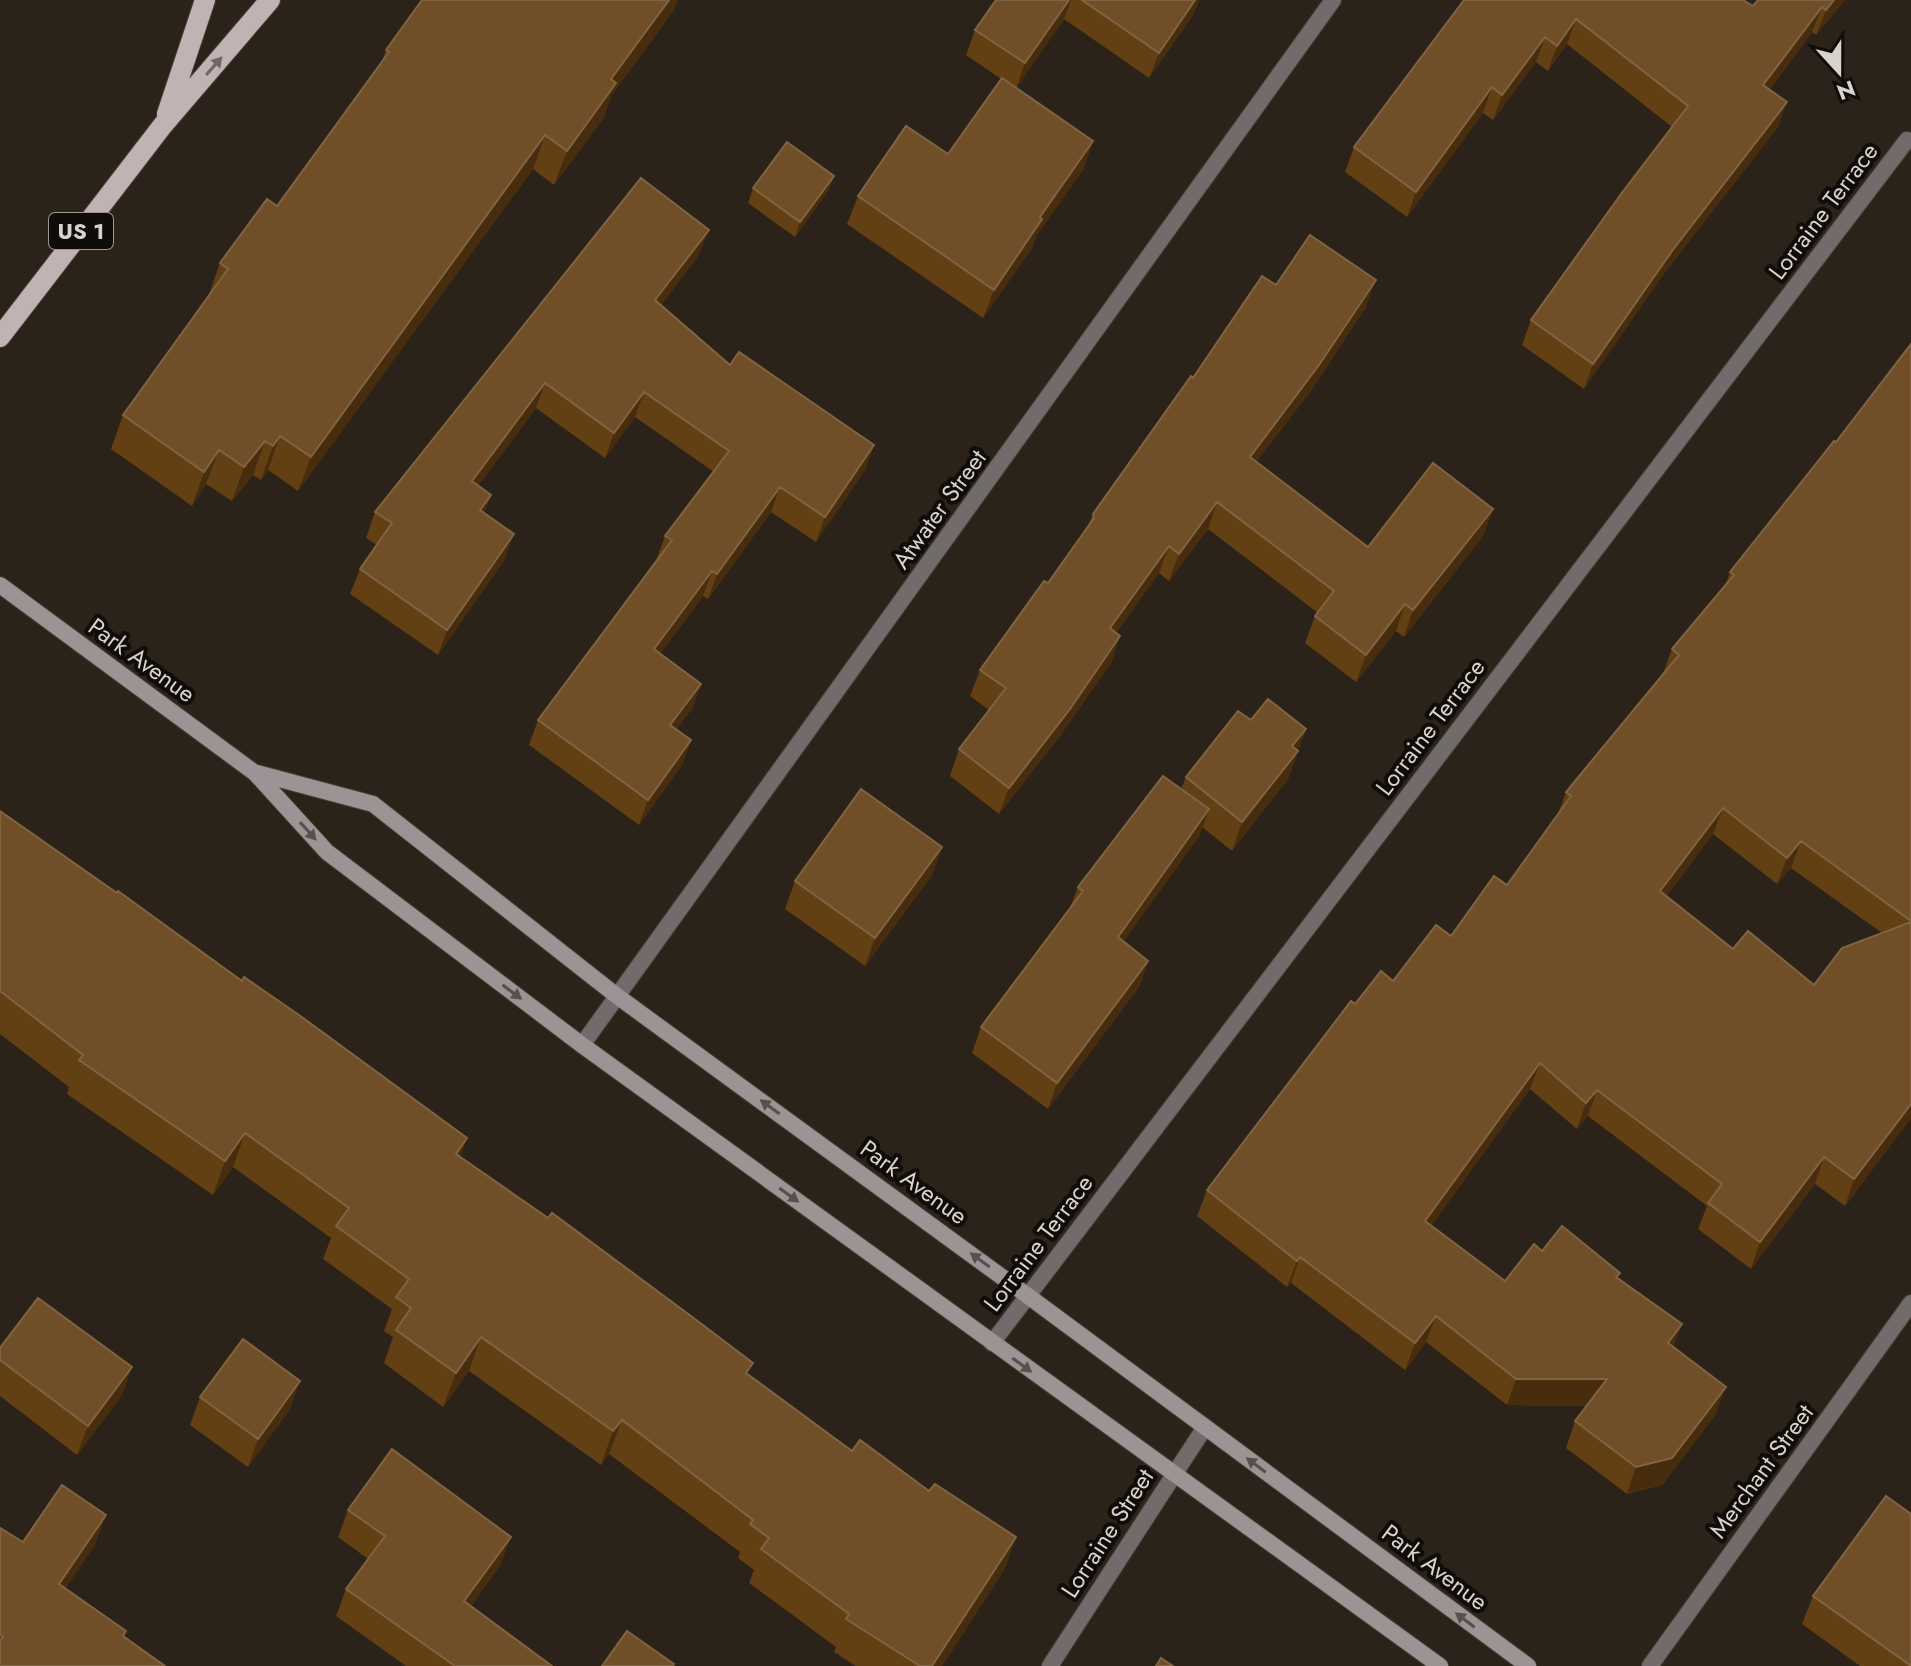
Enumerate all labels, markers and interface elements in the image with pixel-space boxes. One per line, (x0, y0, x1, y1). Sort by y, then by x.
north arrow (1799, 32, 1879, 112)
one-way arrow (205, 56, 222, 76)
text: N (1832, 73, 1860, 109)
street label: Lorraine Terrace (1760, 135, 1886, 287)
road number: US 1 (49, 213, 113, 249)
street label: Atwater Street (884, 442, 995, 576)
street label: Park Avenue (81, 609, 203, 711)
street label: Lorraine Terrace (1367, 651, 1493, 803)
one-way arrow (298, 821, 316, 840)
one-way arrow (501, 983, 522, 999)
one-way arrow (759, 1100, 780, 1115)
street label: Park Avenue (853, 1131, 975, 1233)
street label: Lorraine Terrace (975, 1167, 1101, 1319)
one-way arrow (778, 1187, 799, 1202)
one-way arrow (969, 1253, 990, 1268)
one-way arrow (1011, 1356, 1032, 1372)
street label: Merchant Street (1700, 1397, 1822, 1545)
one-way arrow (1246, 1457, 1267, 1473)
street label: Lorraine Street (1052, 1461, 1162, 1604)
street label: Park Avenue (1375, 1515, 1495, 1619)
one-way arrow (1455, 1612, 1476, 1628)

